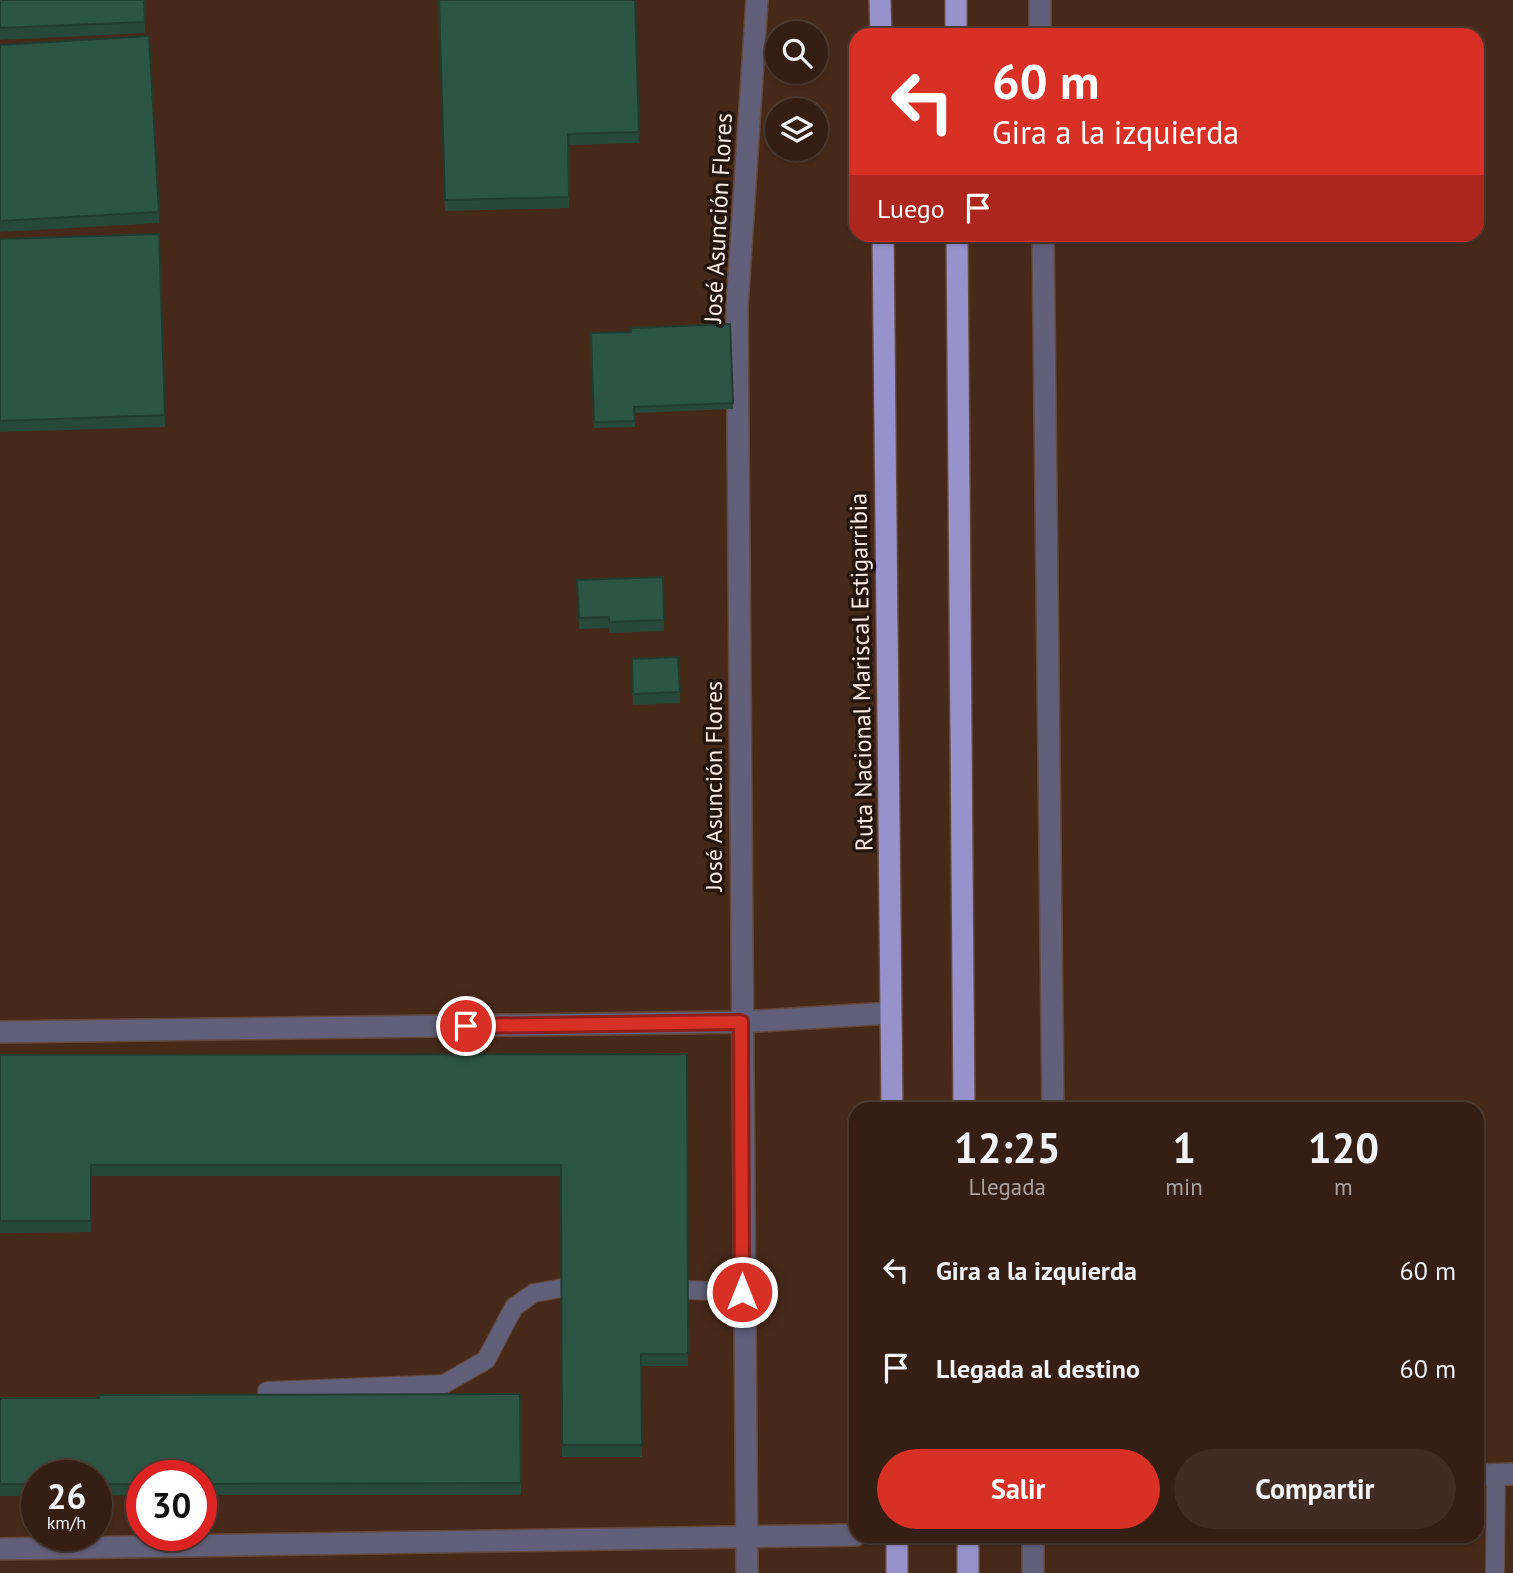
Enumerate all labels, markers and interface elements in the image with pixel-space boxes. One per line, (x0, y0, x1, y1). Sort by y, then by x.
map controls (765, 21, 828, 161)
button: search (765, 21, 828, 84)
text: 60 m (992, 49, 1099, 113)
icon: left (877, 56, 968, 147)
button: layers (765, 98, 828, 161)
text: Gira a la izquierda (992, 111, 1239, 153)
street label: José Asunción Flores (697, 112, 739, 325)
icon: arrive (959, 189, 997, 227)
text: Luego (877, 192, 945, 225)
street label: Ruta Nacional Mariscal Estigarribia (842, 493, 880, 851)
street label: José Asunción Flores (698, 681, 729, 892)
pin (436, 996, 496, 1056)
icon: arrive (447, 1007, 485, 1045)
text: 12:25 (954, 1120, 1060, 1175)
text: 1 (1172, 1120, 1196, 1175)
text: 120 (1308, 1120, 1379, 1175)
text: Llegada (968, 1172, 1046, 1201)
text: min (1165, 1172, 1203, 1201)
text: m (1334, 1172, 1353, 1201)
icon: left (877, 1251, 915, 1289)
text: Gira a la izquierda (936, 1254, 1137, 1287)
text: 60 m (1400, 1254, 1456, 1287)
position arrow (705, 1255, 779, 1329)
icon: arrive (877, 1349, 915, 1387)
text: Llegada al destino (936, 1352, 1140, 1385)
text: 60 m (1400, 1352, 1456, 1385)
button: Salir (877, 1449, 1160, 1529)
button: Compartir (1174, 1449, 1456, 1529)
speed limit sign: 30 (126, 1460, 217, 1551)
text: 26 (47, 1473, 86, 1519)
text: km/h (47, 1511, 86, 1534)

